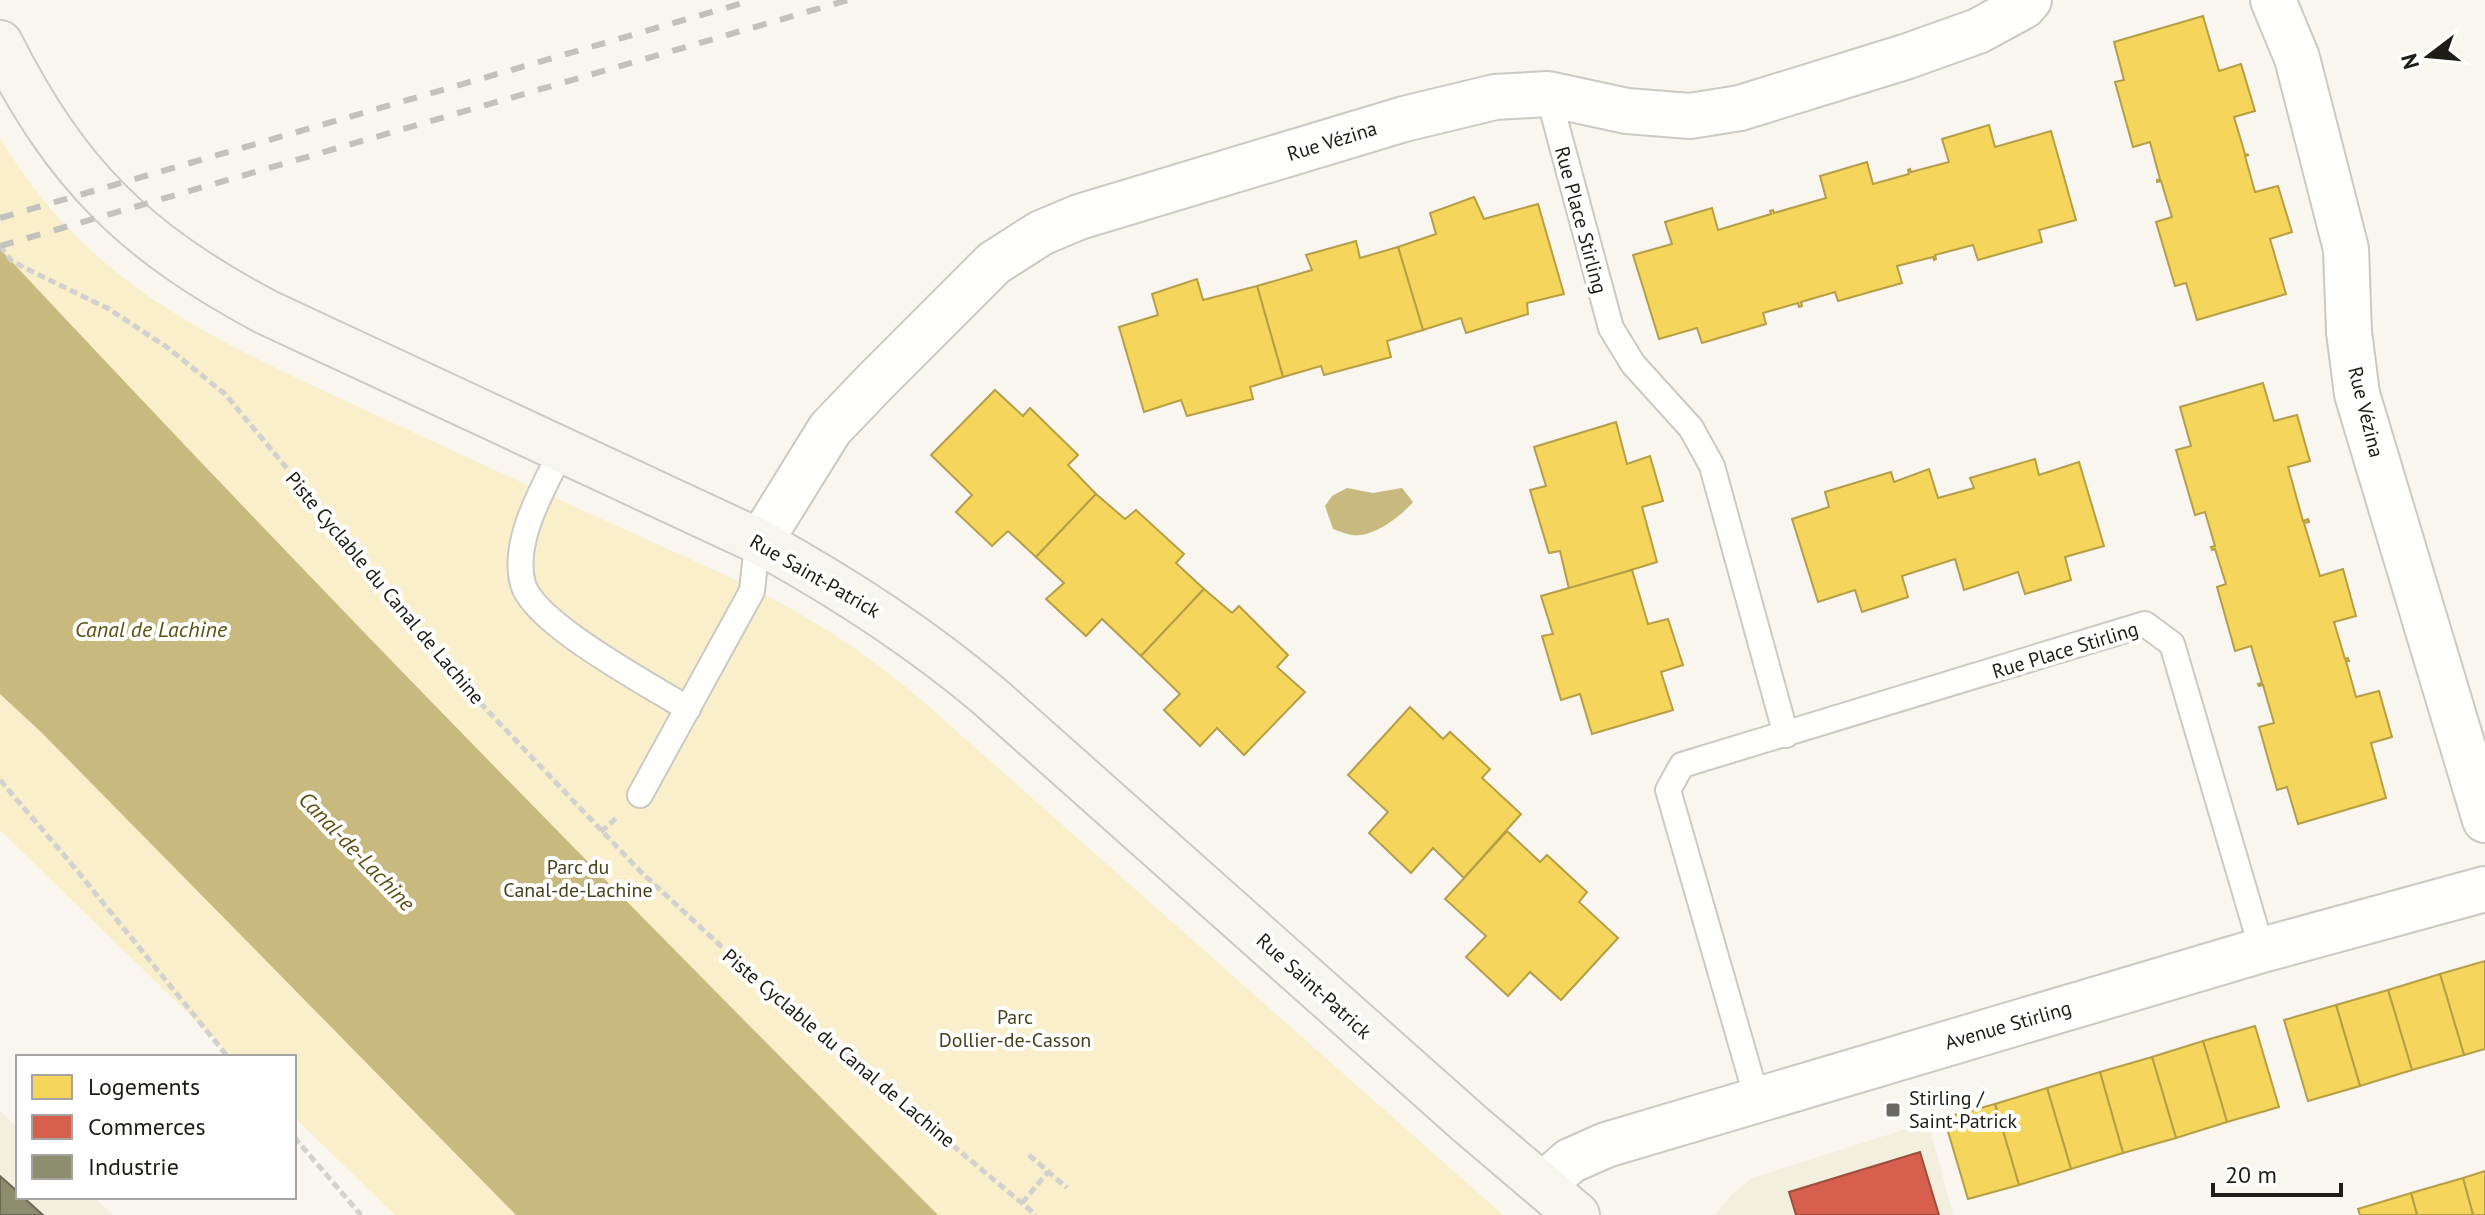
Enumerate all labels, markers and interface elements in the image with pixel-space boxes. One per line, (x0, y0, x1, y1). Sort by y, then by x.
north arrow (2389, 16, 2469, 96)
text: N (2394, 51, 2425, 72)
street label: Rue Vézina (1284, 115, 1380, 167)
street label: Rue Place Stirling (1549, 144, 1613, 296)
street label: Rue Vézina (2342, 364, 2390, 460)
street label: Piste Cyclable du Canal de Lachine (280, 466, 490, 710)
street label: Rue Saint-Patrick (745, 528, 885, 624)
water label: Canal de Lachine (75, 615, 228, 643)
street label: Rue Place Stirling (1989, 615, 2141, 685)
water label: Canal-de-Lachine (293, 785, 422, 917)
park label: Parc du Canal-de-Lachine (503, 854, 653, 903)
street label: Rue Saint-Patrick (1251, 927, 1377, 1045)
street label: Piste Cyclable du Canal de Lachine (717, 943, 961, 1153)
street label: Avenue Stirling (1942, 995, 2074, 1055)
park label: Parc Dollier-de-Casson (939, 1004, 1091, 1053)
legend (16, 1055, 296, 1199)
text: Logements (88, 1071, 200, 1102)
place label: Stirling / Saint-Patrick (1909, 1085, 2018, 1134)
marker: Stirling / Saint-Patrick (1884, 1101, 1902, 1119)
text: Commerces (88, 1111, 206, 1142)
scale bar (2213, 1147, 2341, 1197)
text: Industrie (88, 1151, 179, 1182)
text: 20 m (2225, 1159, 2277, 1190)

